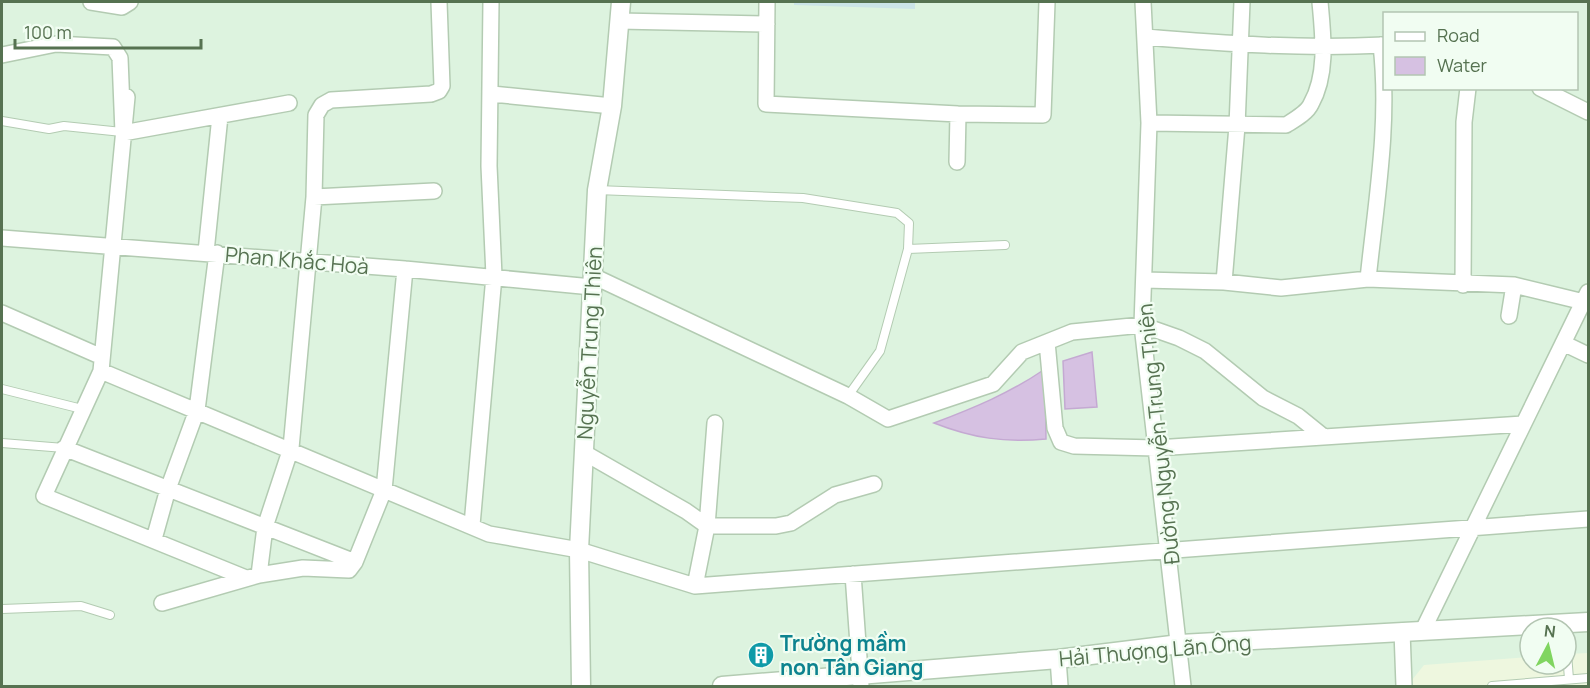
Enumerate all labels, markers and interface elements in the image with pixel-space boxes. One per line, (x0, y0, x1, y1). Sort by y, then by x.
scale bar (15, 12, 201, 50)
legend (1383, 12, 1578, 90)
text: 100 m (24, 20, 72, 44)
text: Road (1437, 23, 1480, 47)
text: Water (1437, 53, 1487, 77)
street label: Phan Khắc Hoà (224, 240, 370, 280)
street label: Nguyễn Trung Thiên (570, 246, 608, 440)
street label: Đường Nguyễn Trung Thiên (1130, 302, 1186, 566)
north arrow (1518, 616, 1578, 676)
text: N (1543, 619, 1557, 643)
street label: Hải Thượng Lãn Ông (1057, 628, 1253, 672)
place label: Trường mầm non Tân Giang (780, 629, 923, 681)
building icon: Trường mầm non Tân Giang (746, 640, 776, 670)

